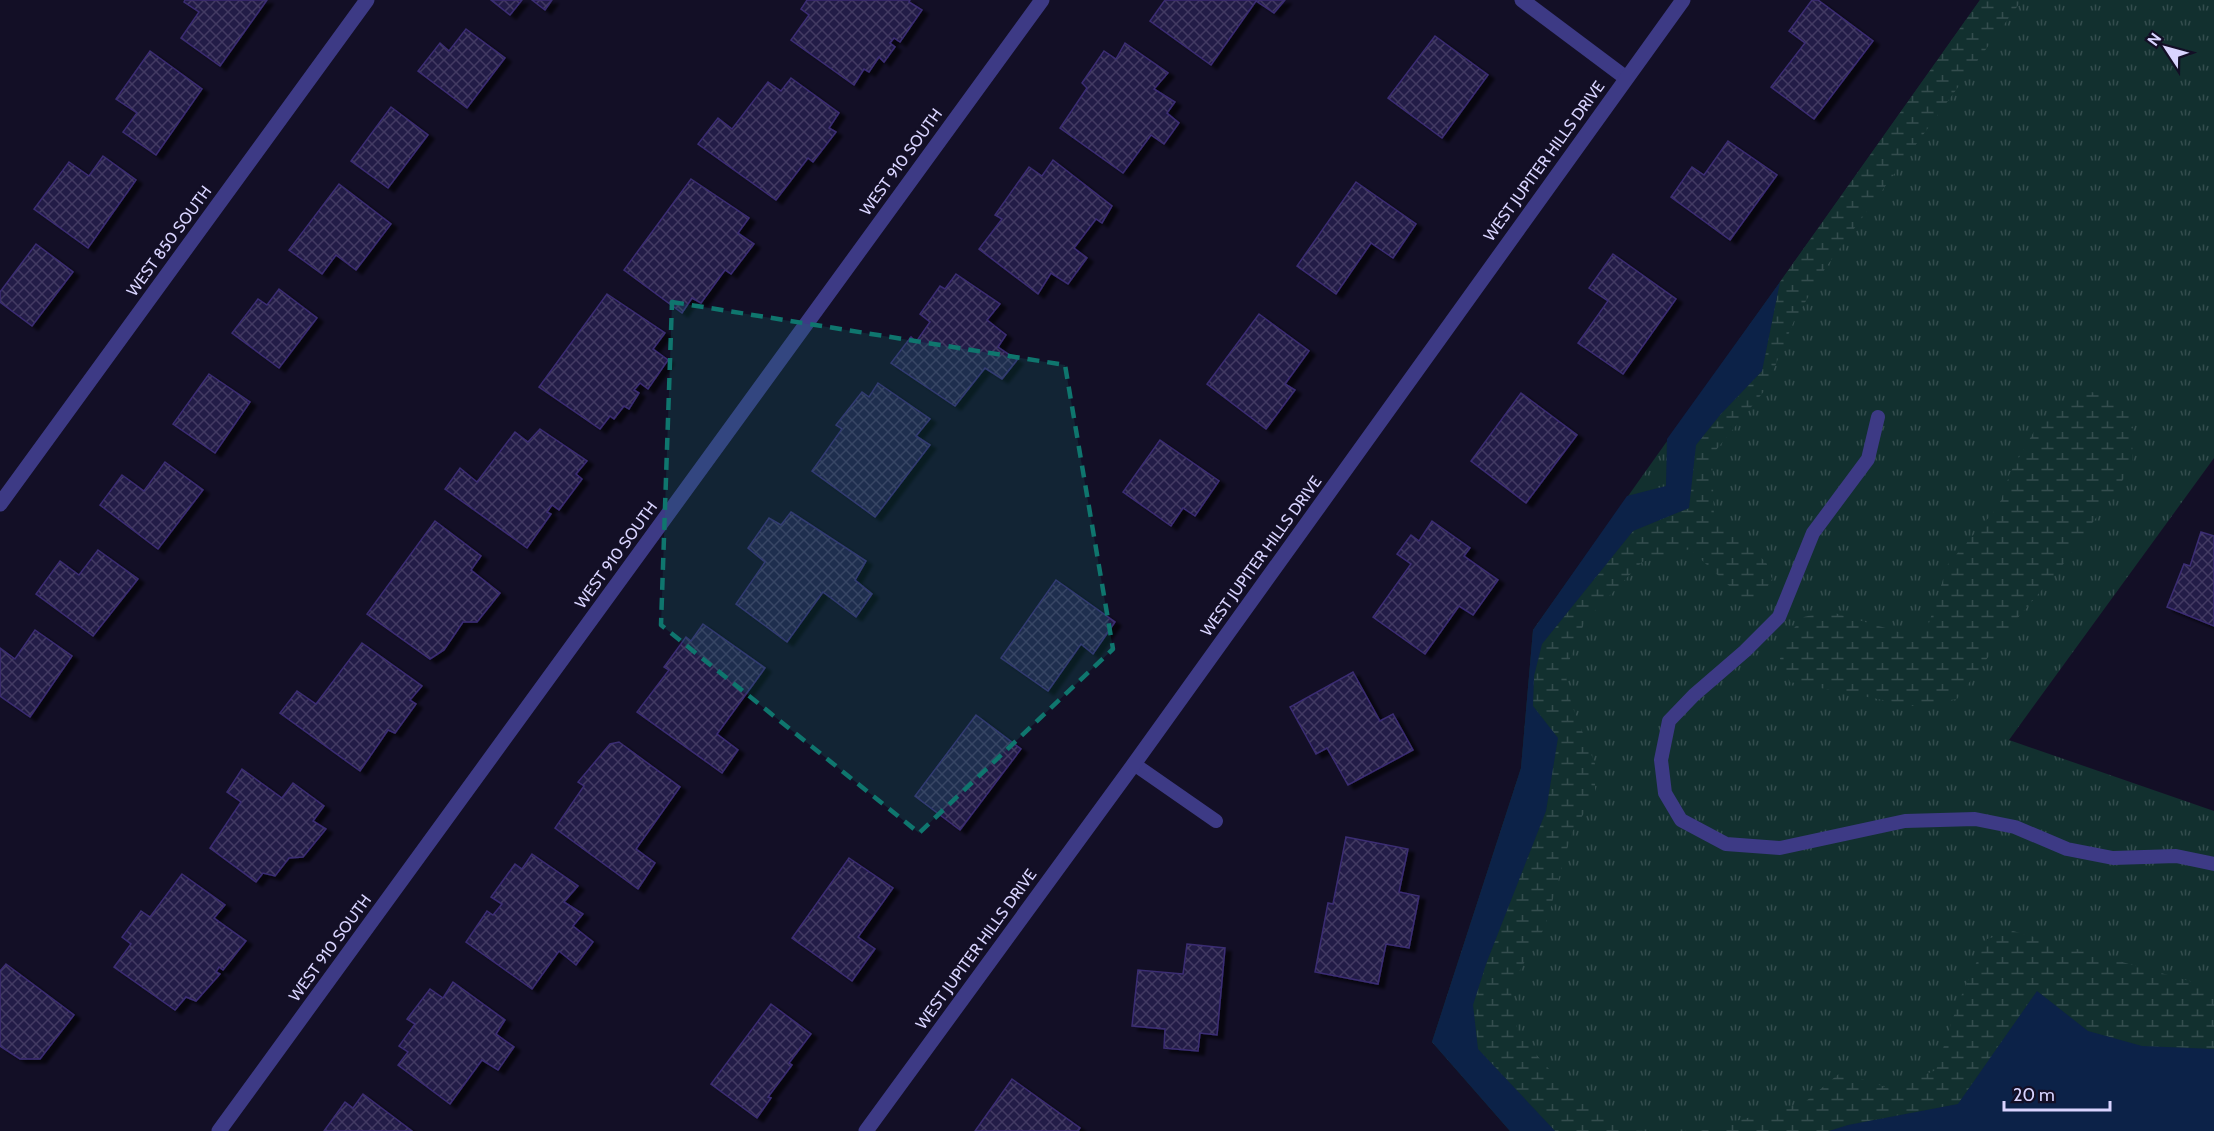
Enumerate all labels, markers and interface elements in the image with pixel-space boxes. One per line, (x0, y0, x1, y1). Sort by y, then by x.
north arrow (2136, 18, 2196, 78)
text: N (2143, 29, 2165, 50)
street label: WEST JUPITER HILLS DRIVE (1479, 77, 1609, 245)
street label: WEST 910 SOUTH (856, 105, 946, 219)
street label: WEST 850 SOUTH (123, 182, 215, 300)
street label: WEST JUPITER HILLS DRIVE (1196, 472, 1326, 640)
street label: WEST 910 SOUTH (571, 498, 661, 612)
street label: WEST JUPITER HILLS DRIVE (911, 865, 1041, 1033)
street label: WEST 910 SOUTH (285, 891, 375, 1005)
scale bar (2004, 1074, 2110, 1112)
text: 20 m (2013, 1084, 2055, 1106)

